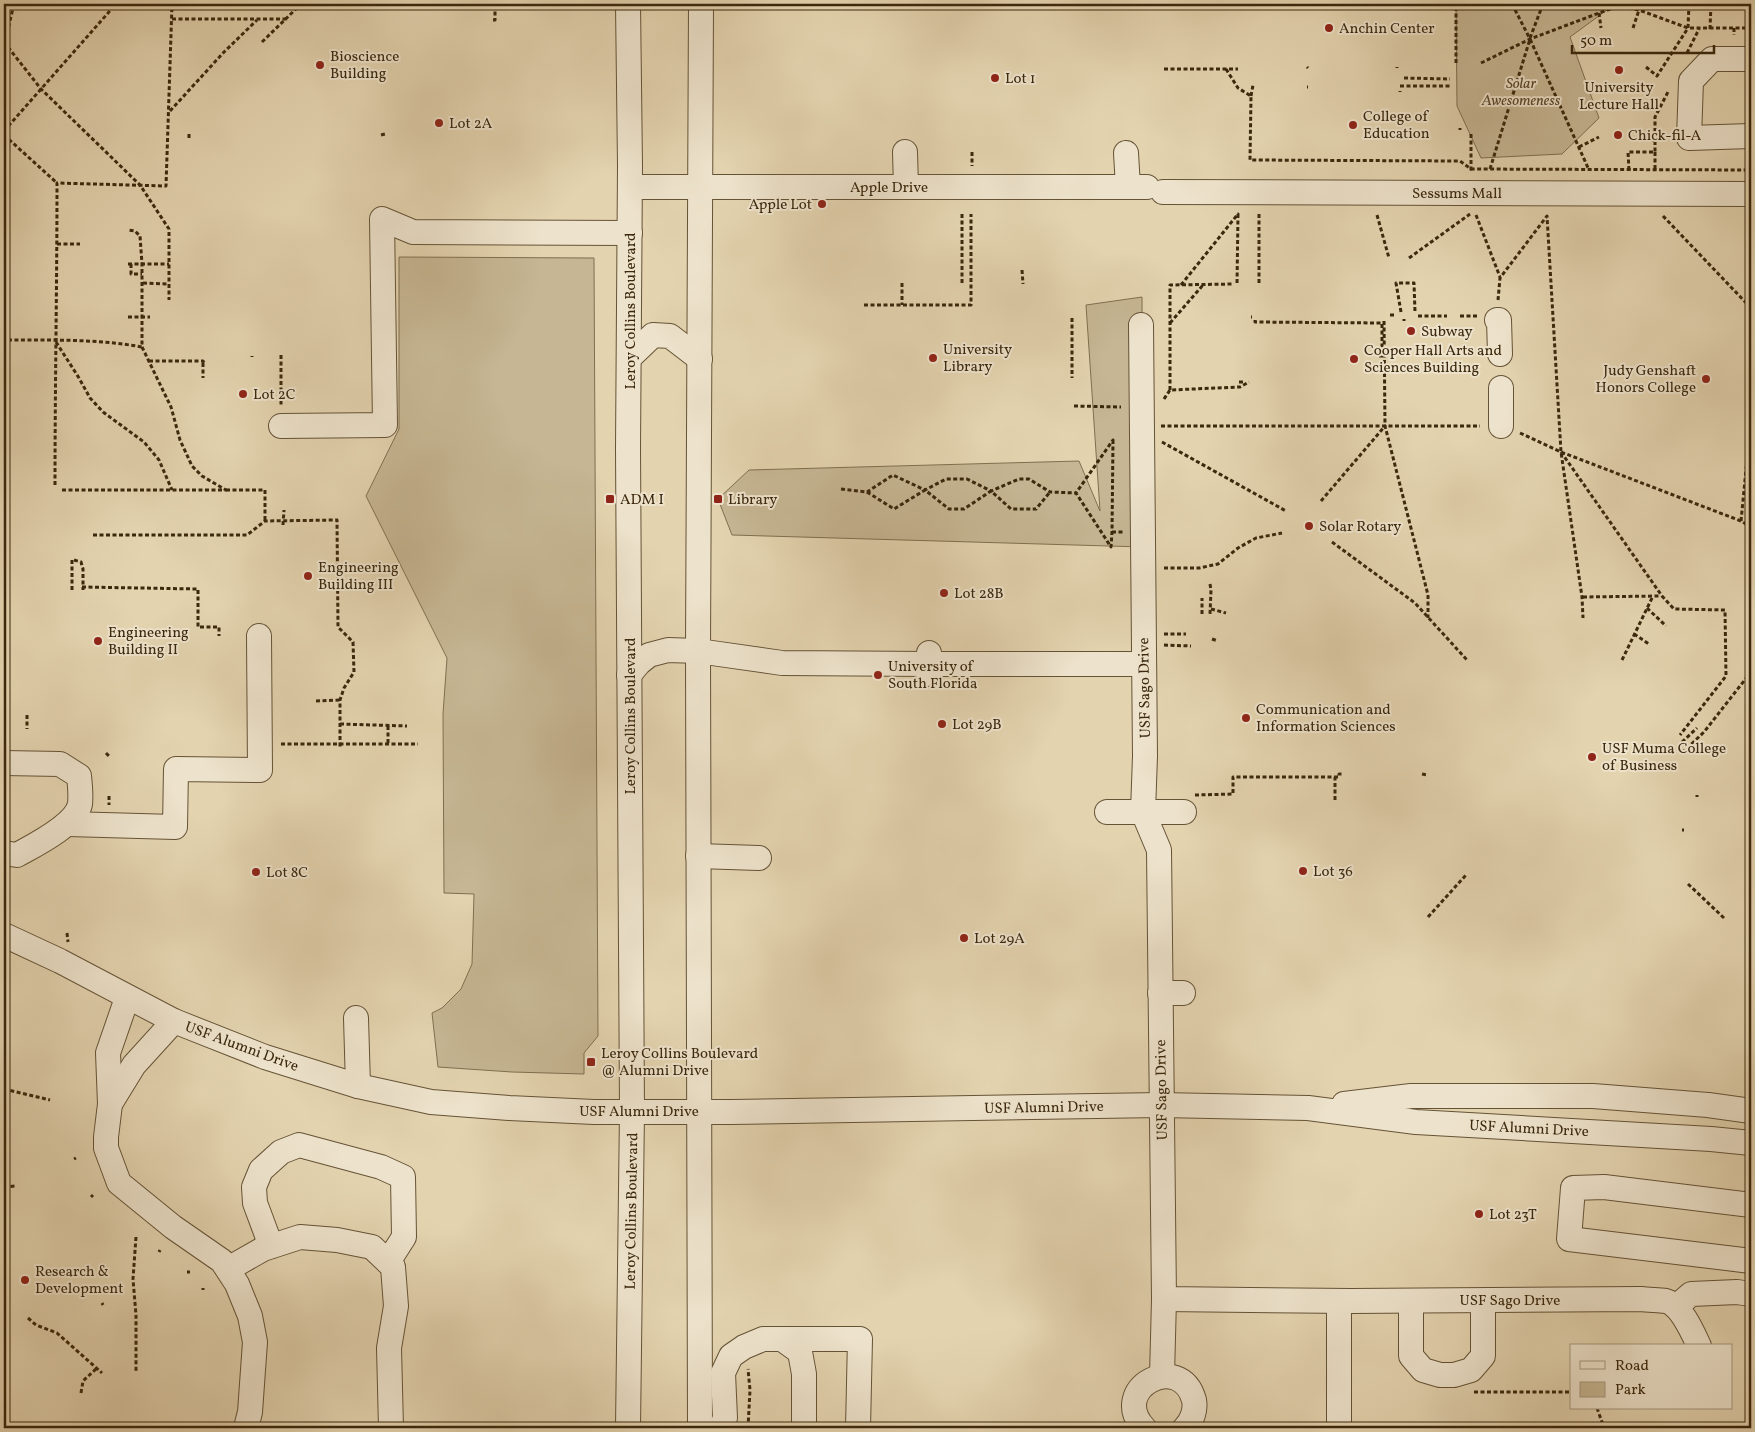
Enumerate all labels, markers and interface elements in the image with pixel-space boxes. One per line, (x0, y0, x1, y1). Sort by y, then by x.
place label: Anchin Center (1339, 19, 1435, 40)
marker: Anchin Center (1323, 22, 1335, 34)
scale bar (1572, 22, 1715, 54)
text: 50 m (1580, 31, 1612, 52)
place label: Bioscience Building (330, 47, 399, 85)
marker: Bioscience Building (314, 59, 326, 71)
marker: University Lecture Hall (1613, 64, 1625, 76)
place label: Lot 1 (1005, 69, 1035, 90)
marker: Lot 1 (989, 72, 1001, 84)
park label: Solar Awesomeness (1481, 74, 1561, 112)
place label: University Lecture Hall (1579, 78, 1659, 116)
place label: College of Education (1363, 107, 1430, 145)
place label: Lot 2A (449, 114, 493, 135)
marker: Lot 2A (433, 117, 445, 129)
marker: College of Education (1347, 119, 1359, 131)
place label: Chick-fil-A (1628, 126, 1702, 147)
marker: Chick-fil-A (1612, 129, 1624, 141)
street label: Apple Drive (850, 178, 928, 199)
street label: Sessums Mall (1412, 184, 1502, 205)
place label: Apple Lot (749, 195, 812, 216)
marker: Apple Lot (816, 198, 828, 210)
street label: Leroy Collins Boulevard (621, 232, 642, 390)
place label: Subway (1421, 322, 1473, 343)
marker: Subway (1405, 325, 1417, 337)
place label: University Library (943, 340, 1012, 378)
place label: Cooper Hall Arts and Sciences Building (1364, 341, 1502, 379)
marker: University Library (927, 352, 939, 364)
marker: Cooper Hall Arts and Sciences Building (1348, 353, 1360, 365)
place label: Judy Genshaft Honors College (1596, 361, 1696, 399)
marker: Judy Genshaft Honors College (1700, 373, 1712, 385)
place label: Lot 2C (253, 385, 296, 406)
marker: Lot 2C (237, 388, 249, 400)
place label: ADM I (620, 490, 664, 511)
place label: Library (728, 490, 777, 511)
marker: ADM I (604, 493, 616, 505)
marker: Library (712, 493, 724, 505)
place label: Solar Rotary (1319, 517, 1401, 538)
marker: Solar Rotary (1303, 520, 1315, 532)
place label: Engineering Building III (318, 558, 399, 596)
marker: Engineering Building III (302, 570, 314, 582)
place label: Lot 28B (954, 584, 1004, 605)
marker: Lot 28B (938, 587, 950, 599)
place label: Engineering Building II (108, 623, 189, 661)
marker: Engineering Building II (92, 635, 104, 647)
street label: Leroy Collins Boulevard (621, 637, 642, 795)
street label: USF Sago Drive (1134, 637, 1157, 739)
place label: University of South Florida (888, 657, 978, 695)
marker: University of South Florida (872, 669, 884, 681)
place label: Communication and Information Sciences (1256, 700, 1396, 738)
marker: Communication and Information Sciences (1240, 712, 1252, 724)
place label: Lot 29B (952, 715, 1002, 736)
marker: Lot 29B (936, 718, 948, 730)
place label: USF Muma College of Business (1602, 739, 1726, 777)
marker: USF Muma College of Business (1586, 751, 1598, 763)
place label: Lot 36 (1313, 862, 1353, 883)
place label: Lot 8C (266, 863, 308, 884)
marker: Lot 36 (1297, 865, 1309, 877)
marker: Lot 8C (250, 866, 262, 878)
place label: Lot 29A (974, 929, 1025, 950)
marker: Lot 29A (958, 932, 970, 944)
street label: USF Alumni Drive (182, 1017, 301, 1078)
street label: USF Sago Drive (1151, 1039, 1174, 1141)
place label: Leroy Collins Boulevard @ Alumni Drive (601, 1044, 758, 1082)
marker: Leroy Collins Boulevard @ Alumni Drive (585, 1056, 597, 1068)
street label: USF Alumni Drive (984, 1097, 1104, 1120)
street label: USF Alumni Drive (579, 1102, 699, 1123)
street label: USF Alumni Drive (1469, 1116, 1589, 1143)
street label: Leroy Collins Boulevard (621, 1132, 644, 1290)
place label: Lot 23T (1489, 1205, 1537, 1226)
marker: Lot 23T (1473, 1208, 1485, 1220)
place label: Research & Development (35, 1262, 123, 1300)
marker: Research & Development (19, 1274, 31, 1286)
street label: USF Sago Drive (1460, 1291, 1560, 1312)
legend (1570, 1344, 1732, 1410)
text: Road (1615, 1356, 1649, 1377)
text: Park (1615, 1380, 1646, 1401)

